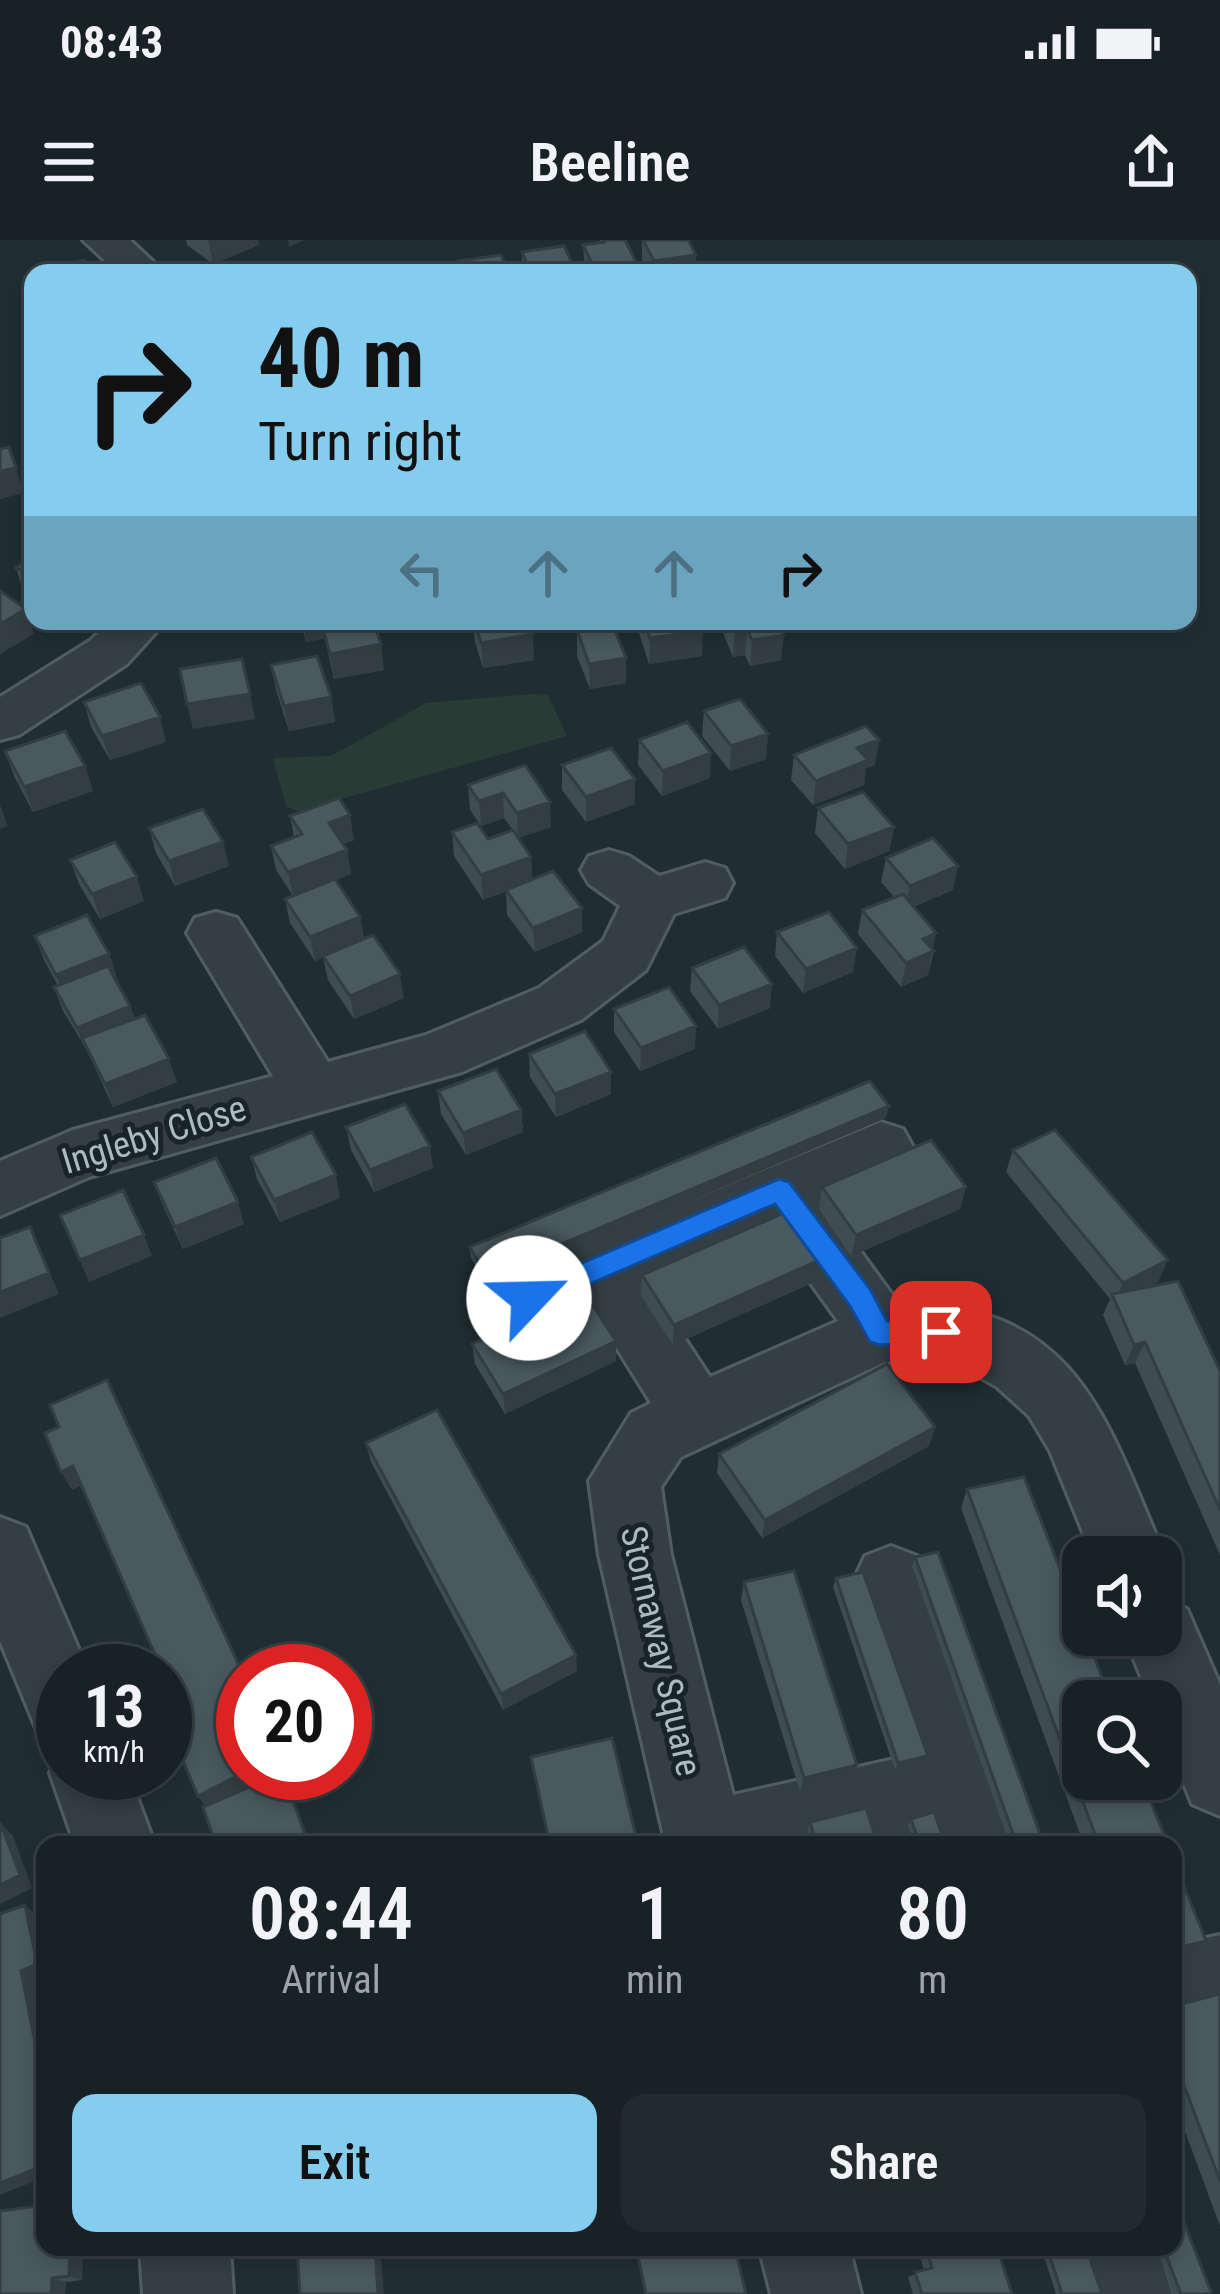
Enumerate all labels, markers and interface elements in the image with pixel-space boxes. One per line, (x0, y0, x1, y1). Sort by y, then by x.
text: 08:43 (60, 16, 163, 69)
icon: menu (36, 129, 102, 195)
icon: share (1118, 129, 1184, 195)
text: Beeline (530, 131, 690, 194)
text: 40 m (258, 309, 425, 408)
icon: right (60, 312, 216, 468)
text: Turn right (258, 410, 462, 473)
icon: left (389, 540, 455, 606)
icon: ahead (515, 540, 581, 606)
icon: ahead (641, 540, 707, 606)
icon: right (767, 540, 833, 606)
street label: Ingleby Close (57, 1087, 251, 1183)
position arrow (466, 1235, 592, 1361)
pin (890, 1281, 992, 1383)
icon: arrive (908, 1299, 974, 1365)
street label: Stornaway Square (612, 1522, 710, 1780)
map controls (1062, 1536, 1182, 1800)
button: sound (1062, 1536, 1182, 1656)
speed limit sign: 20 (216, 1644, 372, 1800)
text: 13 (84, 1671, 144, 1742)
button: search (1062, 1680, 1182, 1800)
text: km/h (83, 1734, 145, 1769)
text: 08:44 (249, 1872, 413, 1957)
text: 1 (637, 1872, 673, 1957)
text: 80 (896, 1872, 969, 1957)
text: Arrival (281, 1957, 381, 2003)
text: min (626, 1957, 683, 2003)
text: m (918, 1957, 947, 2003)
button: Exit (72, 2094, 597, 2232)
button: Share (621, 2094, 1146, 2232)

